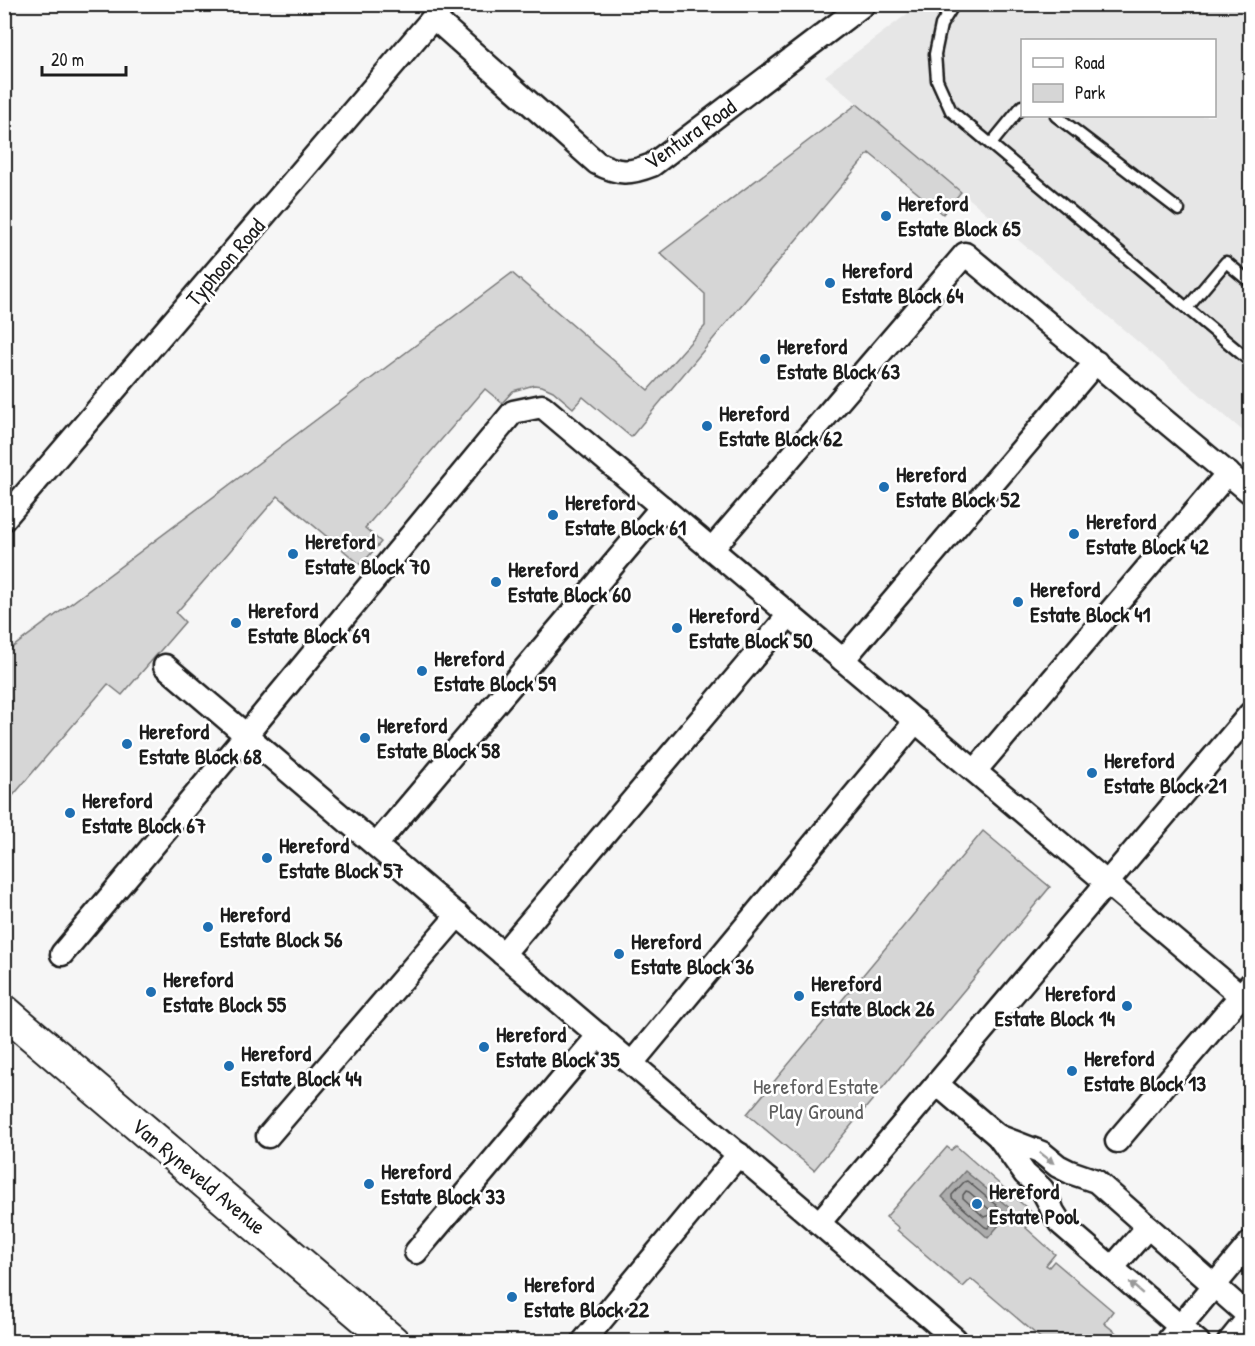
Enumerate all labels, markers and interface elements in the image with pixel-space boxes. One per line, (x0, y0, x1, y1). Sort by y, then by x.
scale bar (42, 39, 126, 77)
legend (1021, 39, 1216, 117)
text: 20 m (51, 47, 84, 72)
text: Road (1075, 50, 1105, 75)
text: Park (1075, 80, 1106, 105)
street label: Ventura Road (638, 91, 742, 177)
place label: Hereford Estate Block 65 (898, 188, 1021, 243)
marker: Hereford Estate Block 65 (879, 209, 893, 223)
street label: Typhoon Road (179, 211, 272, 312)
place label: Hereford Estate Block 64 (842, 255, 963, 310)
marker: Hereford Estate Block 64 (823, 276, 837, 290)
place label: Hereford Estate Block 63 (777, 331, 900, 386)
marker: Hereford Estate Block 63 (758, 352, 772, 366)
place label: Hereford Estate Block 62 (719, 398, 843, 453)
marker: Hereford Estate Block 62 (700, 419, 714, 433)
place label: Hereford Estate Block 52 (896, 459, 1021, 514)
marker: Hereford Estate Block 52 (877, 480, 891, 494)
place label: Hereford Estate Block 61 (565, 487, 686, 542)
place label: Hereford Estate Block 42 (1086, 506, 1210, 561)
marker: Hereford Estate Block 61 (546, 508, 560, 522)
place label: Hereford Estate Block 70 (305, 526, 430, 581)
marker: Hereford Estate Block 42 (1067, 527, 1081, 541)
marker: Hereford Estate Block 70 (286, 547, 300, 561)
place label: Hereford Estate Block 60 (508, 554, 631, 609)
place label: Hereford Estate Block 41 (1030, 574, 1151, 629)
marker: Hereford Estate Block 60 (489, 575, 503, 589)
place label: Hereford Estate Block 69 (248, 595, 369, 650)
marker: Hereford Estate Block 41 (1011, 595, 1025, 609)
place label: Hereford Estate Block 50 (689, 600, 813, 655)
marker: Hereford Estate Block 69 (229, 616, 243, 630)
marker: Hereford Estate Block 50 (670, 621, 684, 635)
place label: Hereford Estate Block 59 (434, 643, 556, 698)
marker: Hereford Estate Block 59 (415, 664, 429, 678)
place label: Hereford Estate Block 58 (377, 710, 501, 765)
place label: Hereford Estate Block 68 (139, 716, 262, 771)
marker: Hereford Estate Block 58 (358, 731, 372, 745)
marker: Hereford Estate Block 68 (120, 737, 134, 751)
place label: Hereford Estate Block 21 (1104, 745, 1227, 800)
marker: Hereford Estate Block 21 (1085, 766, 1099, 780)
place label: Hereford Estate Block 67 (82, 785, 206, 840)
marker: Hereford Estate Block 67 (63, 806, 77, 820)
place label: Hereford Estate Block 57 (279, 830, 404, 885)
marker: Hereford Estate Block 57 (260, 851, 274, 865)
place label: Hereford Estate Block 56 (220, 899, 343, 954)
marker: Hereford Estate Block 56 (201, 920, 215, 934)
place label: Hereford Estate Block 36 (631, 926, 754, 981)
marker: Hereford Estate Block 36 (612, 947, 626, 961)
place label: Hereford Estate Block 55 (163, 964, 287, 1019)
place label: Hereford Estate Block 26 (811, 968, 935, 1023)
place label: Hereford Estate Block 14 (994, 978, 1115, 1033)
marker: Hereford Estate Block 55 (144, 985, 158, 999)
marker: Hereford Estate Block 26 (792, 989, 806, 1003)
marker: Hereford Estate Block 14 (1120, 999, 1134, 1013)
place label: Hereford Estate Block 35 (496, 1019, 620, 1074)
place label: Hereford Estate Block 44 (241, 1038, 362, 1093)
marker: Hereford Estate Block 35 (477, 1040, 491, 1054)
place label: Hereford Estate Block 13 (1084, 1043, 1206, 1098)
marker: Hereford Estate Block 44 (222, 1059, 236, 1073)
marker: Hereford Estate Block 13 (1065, 1064, 1079, 1078)
park label: Hereford Estate Play Ground (753, 1071, 879, 1126)
street label: Van Ryneveld Avenue (125, 1111, 273, 1241)
one-way arrow (1039, 1152, 1055, 1164)
place label: Hereford Estate Block 33 (381, 1156, 505, 1211)
place label: Hereford Estate Pool (989, 1176, 1080, 1231)
marker: Hereford Estate Block 33 (362, 1177, 376, 1191)
marker: Hereford Estate Pool (970, 1197, 984, 1211)
place label: Hereford Estate Block 22 (524, 1269, 650, 1324)
one-way arrow (1129, 1282, 1144, 1295)
marker: Hereford Estate Block 22 (505, 1290, 519, 1304)

